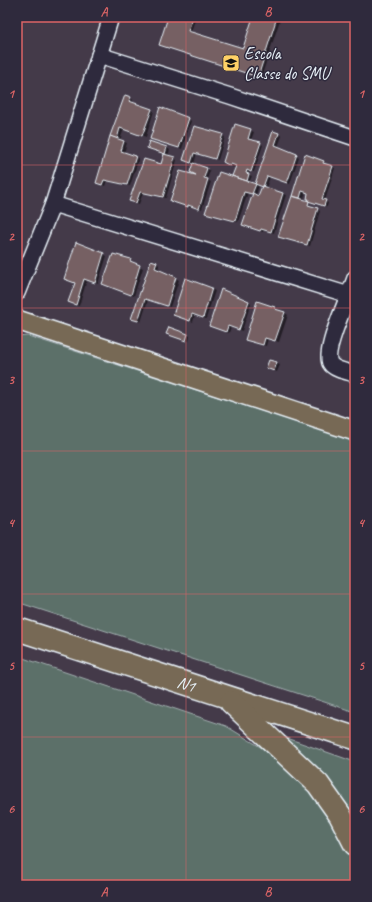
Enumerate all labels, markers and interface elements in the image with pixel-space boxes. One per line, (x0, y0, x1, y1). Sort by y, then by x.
text: A (101, 4, 109, 20)
text: B (265, 4, 273, 20)
place label: Escola Classe do SMU (244, 43, 333, 84)
school or university icon: Escola Classe do SMU (221, 53, 241, 73)
text: 1 (8, 86, 16, 102)
text: 1 (358, 86, 366, 102)
text: 2 (8, 229, 15, 245)
text: 2 (358, 229, 365, 245)
text: 3 (8, 372, 15, 388)
text: 3 (358, 372, 365, 388)
text: 4 (8, 515, 16, 531)
text: 4 (358, 515, 366, 531)
text: 5 (8, 658, 15, 674)
text: 5 (358, 658, 365, 674)
street label: N1 (175, 671, 199, 697)
text: 6 (8, 801, 15, 817)
text: 6 (358, 801, 365, 817)
text: A (101, 884, 109, 900)
text: B (265, 884, 273, 900)

